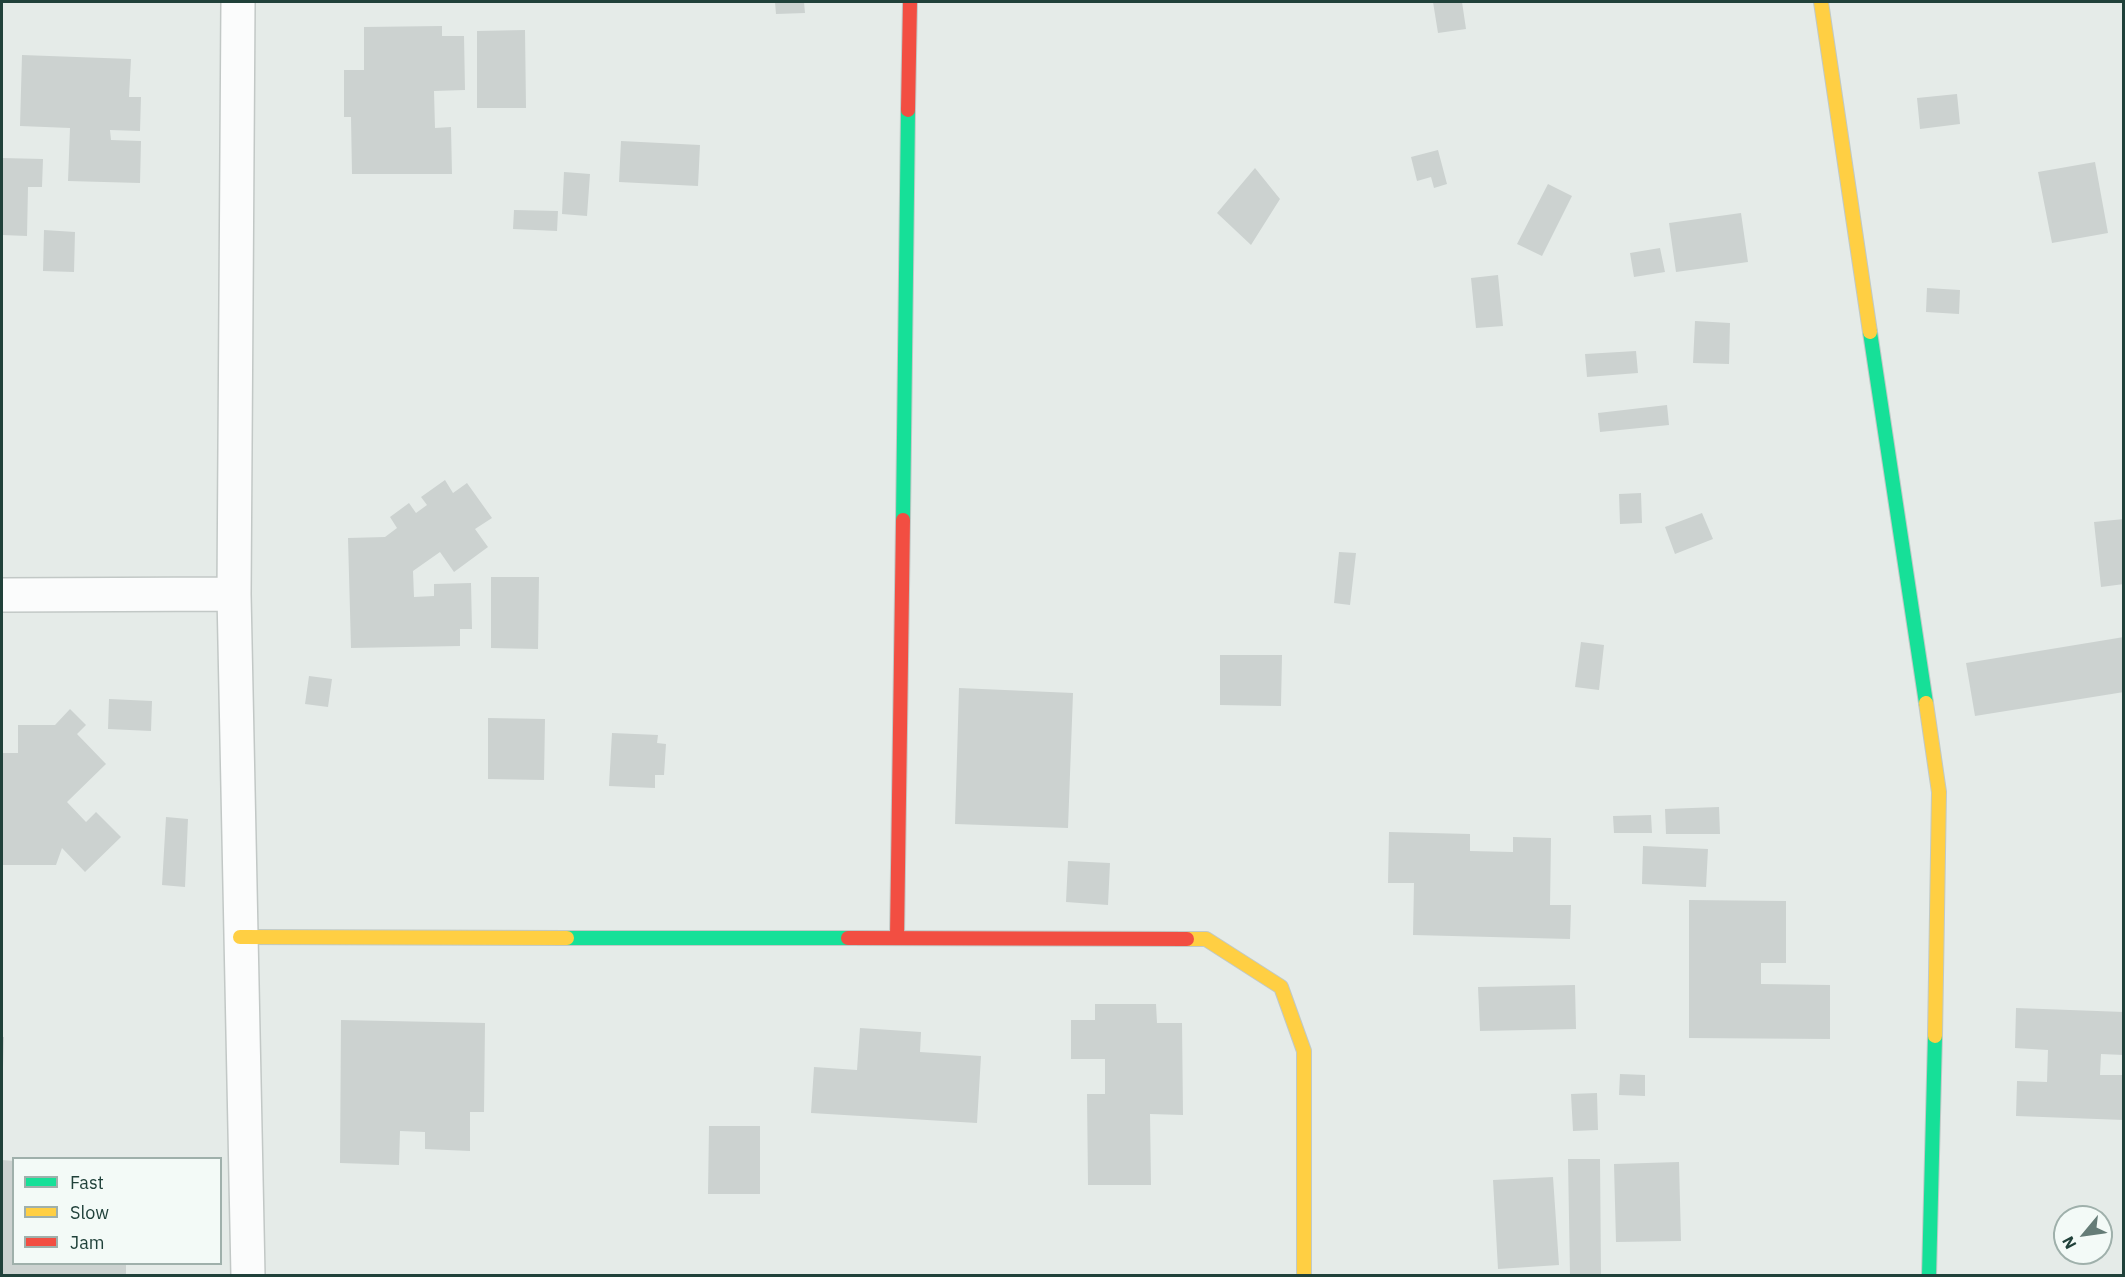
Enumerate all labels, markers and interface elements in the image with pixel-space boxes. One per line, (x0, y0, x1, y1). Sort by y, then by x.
legend (12, 1157, 222, 1265)
text: Fast (70, 1171, 104, 1194)
text: Slow (70, 1201, 109, 1224)
north arrow (2053, 1205, 2113, 1265)
text: Jam (70, 1231, 105, 1254)
text: N (2057, 1233, 2081, 1253)

